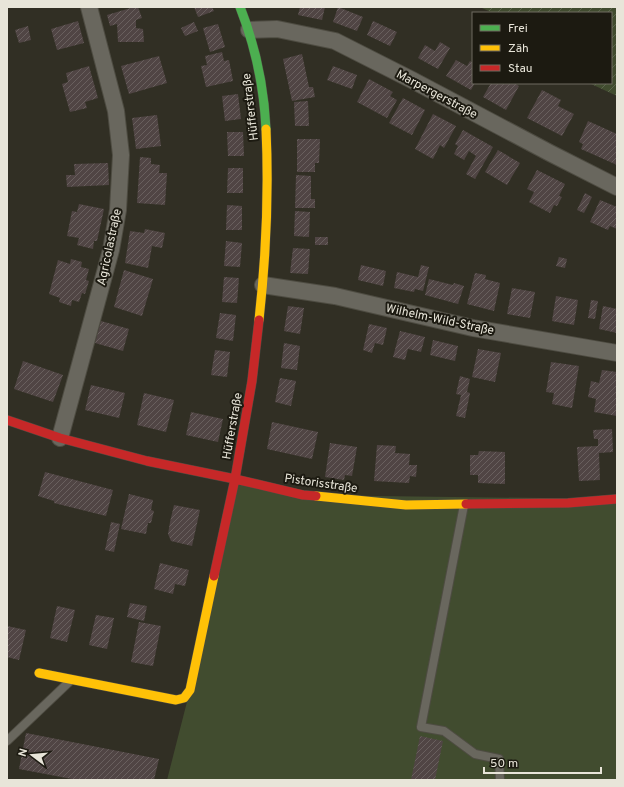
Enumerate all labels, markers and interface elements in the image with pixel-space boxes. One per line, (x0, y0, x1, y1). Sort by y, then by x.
legend (472, 12, 612, 84)
text: Frei (508, 21, 528, 37)
text: Zäh (508, 41, 529, 57)
text: Stau (508, 61, 533, 77)
street label: Marpergerstraße (393, 67, 480, 123)
street label: Hüfferstraße (239, 72, 263, 141)
street label: Agricolastraße (94, 207, 126, 287)
street label: Wilhelm-Wild-Straße (384, 301, 495, 339)
street label: Hüfferstraße (219, 391, 247, 461)
street label: Pistorisstraße (283, 471, 359, 497)
north arrow (12, 735, 52, 775)
text: N (16, 747, 31, 758)
scale bar (484, 749, 601, 775)
text: 50 m (490, 756, 518, 772)

